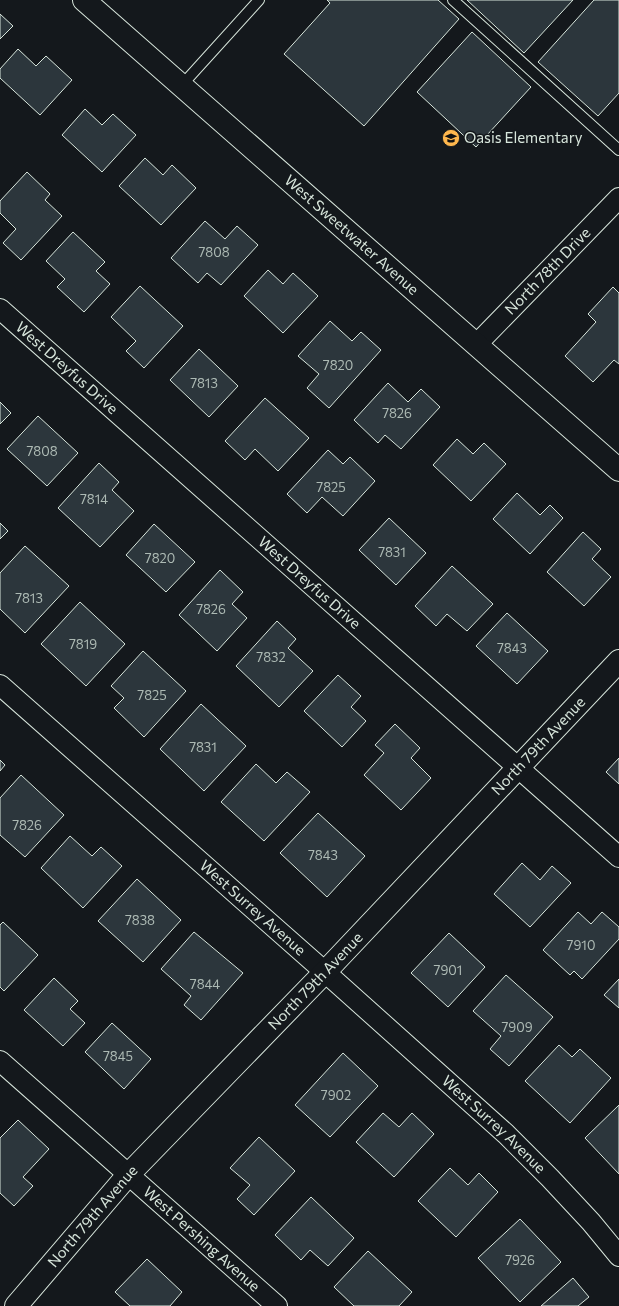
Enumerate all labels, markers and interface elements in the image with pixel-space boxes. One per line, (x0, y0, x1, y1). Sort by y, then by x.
school or university icon: Oasis Elementary (441, 128, 461, 148)
place label: Oasis Elementary (464, 128, 583, 146)
street label: West Sweetwater Avenue (281, 170, 423, 298)
street label: North 78th Drive (501, 223, 594, 318)
house number: 7808 (198, 244, 230, 260)
street label: West Dreyfus Drive (12, 317, 122, 417)
house number: 7820 (323, 357, 353, 373)
house number: 7813 (190, 375, 218, 391)
house number: 7826 (382, 405, 412, 421)
house number: 7808 (26, 443, 58, 459)
house number: 7825 (316, 479, 346, 495)
house number: 7814 (80, 491, 108, 507)
street label: West Dreyfus Drive (255, 532, 365, 632)
house number: 7831 (378, 544, 406, 560)
house number: 7820 (145, 550, 175, 566)
house number: 7813 (15, 590, 43, 606)
house number: 7826 (196, 601, 226, 617)
house number: 7819 (69, 636, 97, 652)
house number: 7843 (497, 640, 527, 656)
house number: 7832 (256, 649, 286, 665)
house number: 7825 (137, 687, 167, 703)
street label: North 79th Avenue (487, 693, 589, 798)
house number: 7831 (189, 739, 217, 755)
house number: 7826 (12, 817, 42, 833)
house number: 7843 (308, 847, 338, 863)
street label: West Surrey Avenue (197, 856, 310, 959)
house number: 7838 (125, 912, 155, 928)
street label: North 79th Avenue (264, 928, 366, 1033)
house number: 7910 (567, 937, 595, 953)
house number: 7901 (434, 962, 462, 978)
house number: 7844 (190, 976, 220, 992)
house number: 7909 (501, 1019, 533, 1035)
house number: 7845 (103, 1048, 133, 1064)
street label: West Surrey Avenue (439, 1071, 550, 1177)
house number: 7902 (321, 1087, 351, 1103)
street label: North 79th Avenue (43, 1161, 141, 1270)
street label: West Pershing Avenue (140, 1182, 264, 1295)
house number: 7926 (505, 1252, 535, 1268)

